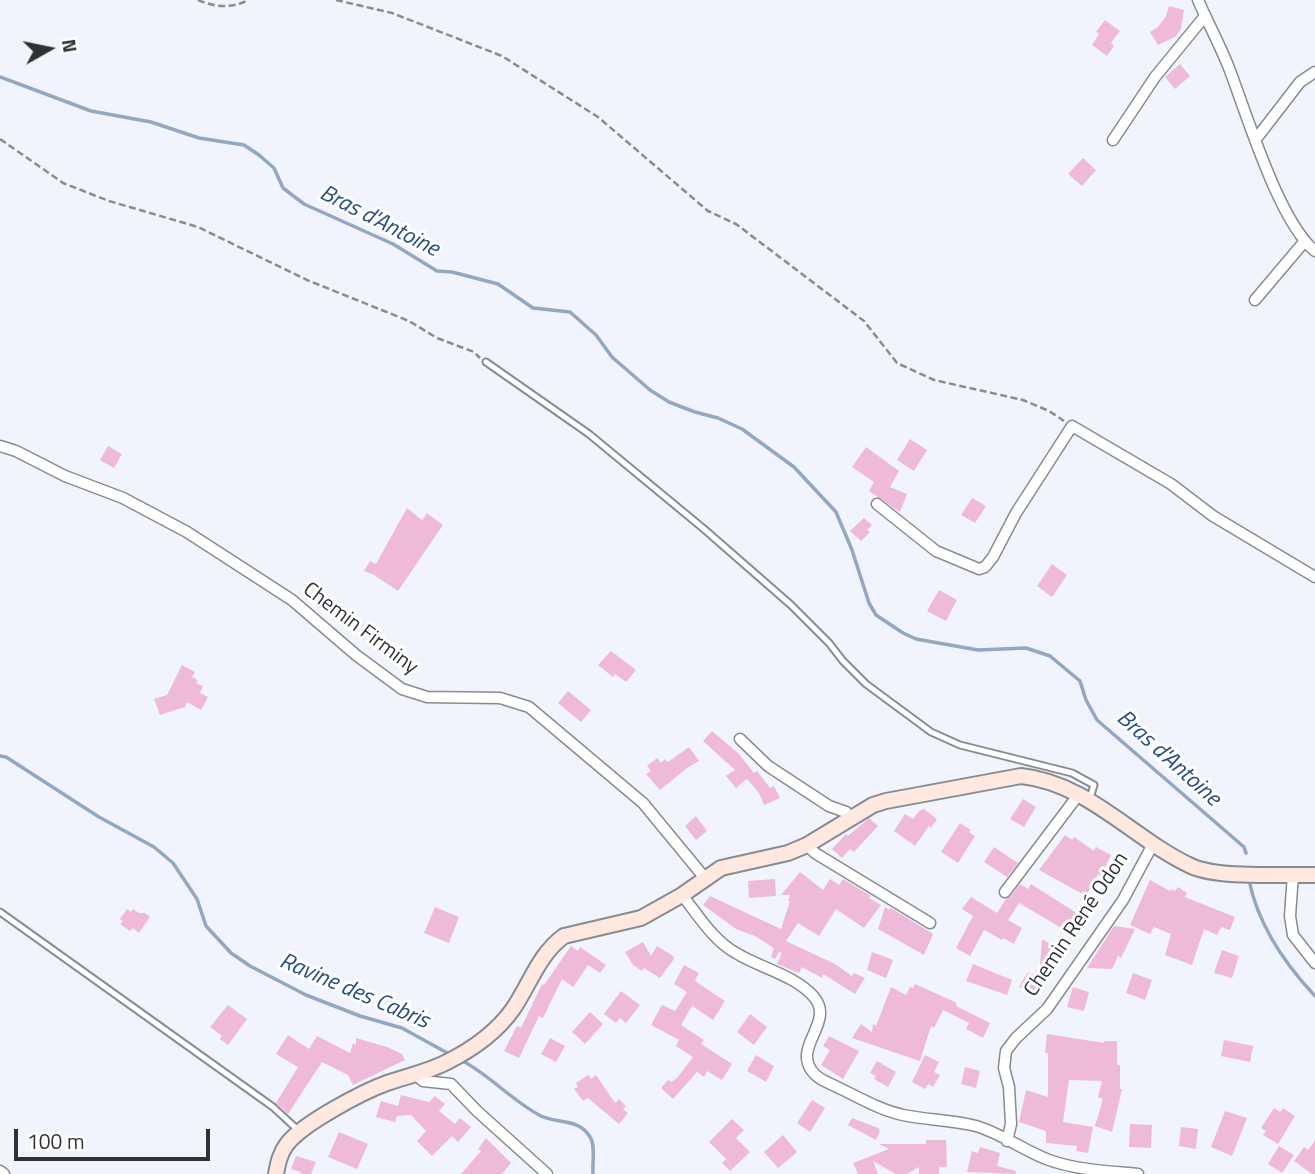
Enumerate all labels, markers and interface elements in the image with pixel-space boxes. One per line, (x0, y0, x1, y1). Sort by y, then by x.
north arrow (14, 14, 84, 84)
text: N (55, 37, 86, 54)
water label: Bras d'Antoine (315, 180, 443, 264)
street label: Chemin Firminy (297, 577, 423, 681)
water label: Bras d'Antoine (1110, 705, 1226, 813)
street label: Chemin René Odon (1019, 848, 1135, 1002)
water label: Ravine des Cabris (275, 948, 433, 1036)
scale bar (18, 1114, 214, 1158)
text: 100 m (27, 1125, 84, 1157)

